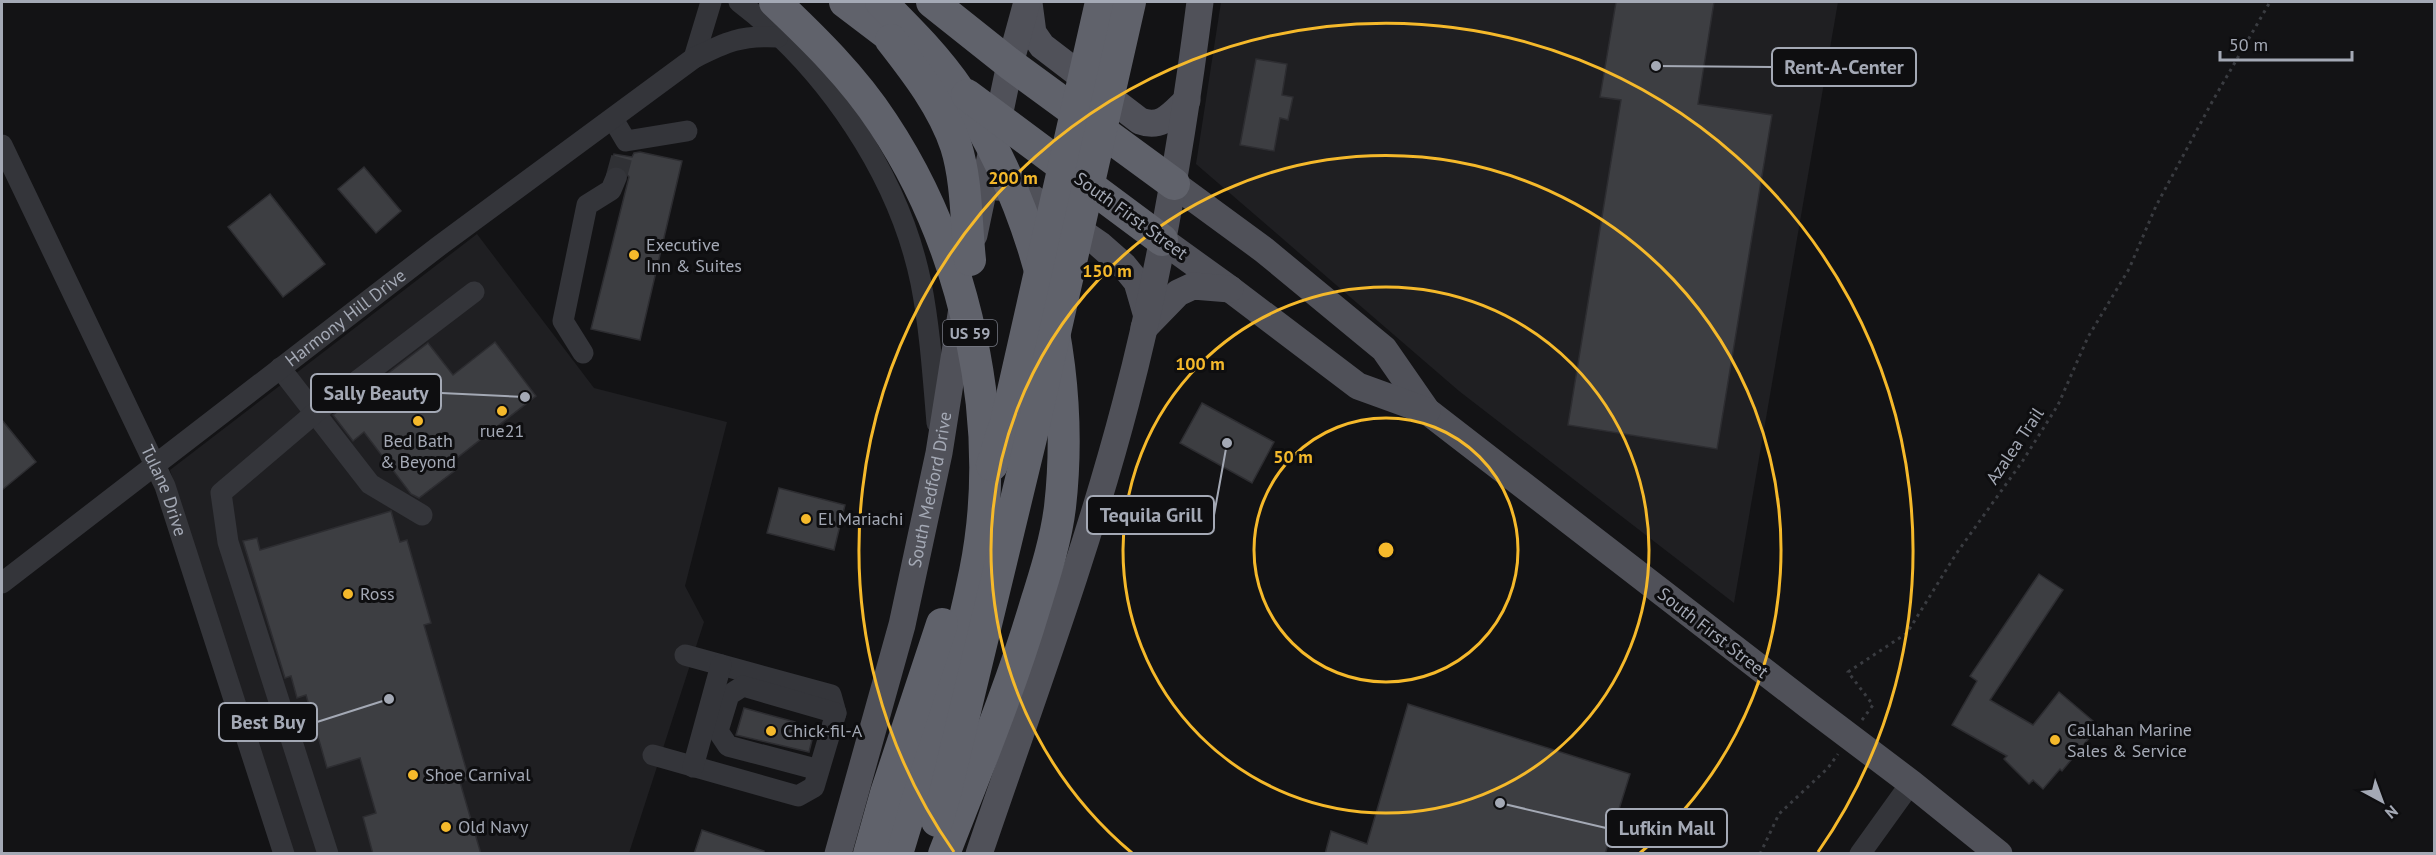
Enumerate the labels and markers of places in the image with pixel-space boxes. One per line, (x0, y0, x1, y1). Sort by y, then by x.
callout: Rent-A-Center (1772, 48, 1916, 86)
place label: Executive Inn & Suites (646, 233, 742, 277)
marker: Executive Inn & Suites (627, 248, 641, 262)
callout: Sally Beauty (311, 374, 441, 412)
marker: rue21 (495, 404, 509, 418)
marker: Bed Bath & Beyond (411, 414, 425, 428)
place label: rue21 (480, 419, 524, 442)
place label: Bed Bath & Beyond (380, 429, 456, 473)
callout: Tequila Grill (1087, 496, 1214, 534)
place label: El Mariachi (818, 507, 904, 530)
marker: El Mariachi (799, 512, 813, 526)
centre of rings (1376, 540, 1396, 560)
place label: Ross (360, 582, 395, 605)
marker: Ross (341, 587, 355, 601)
callout: Best Buy (219, 703, 317, 741)
place label: Callahan Marine Sales & Service (2067, 718, 2192, 762)
place label: Chick-fil-A (783, 719, 863, 742)
marker: Chick-fil-A (764, 724, 778, 738)
marker: Callahan Marine Sales & Service (2048, 733, 2062, 747)
place label: Shoe Carnival (425, 763, 531, 786)
marker: Shoe Carnival (406, 768, 420, 782)
callout: Lufkin Mall (1606, 809, 1727, 847)
place label: Old Navy (458, 815, 529, 838)
marker: Old Navy (439, 820, 453, 834)

